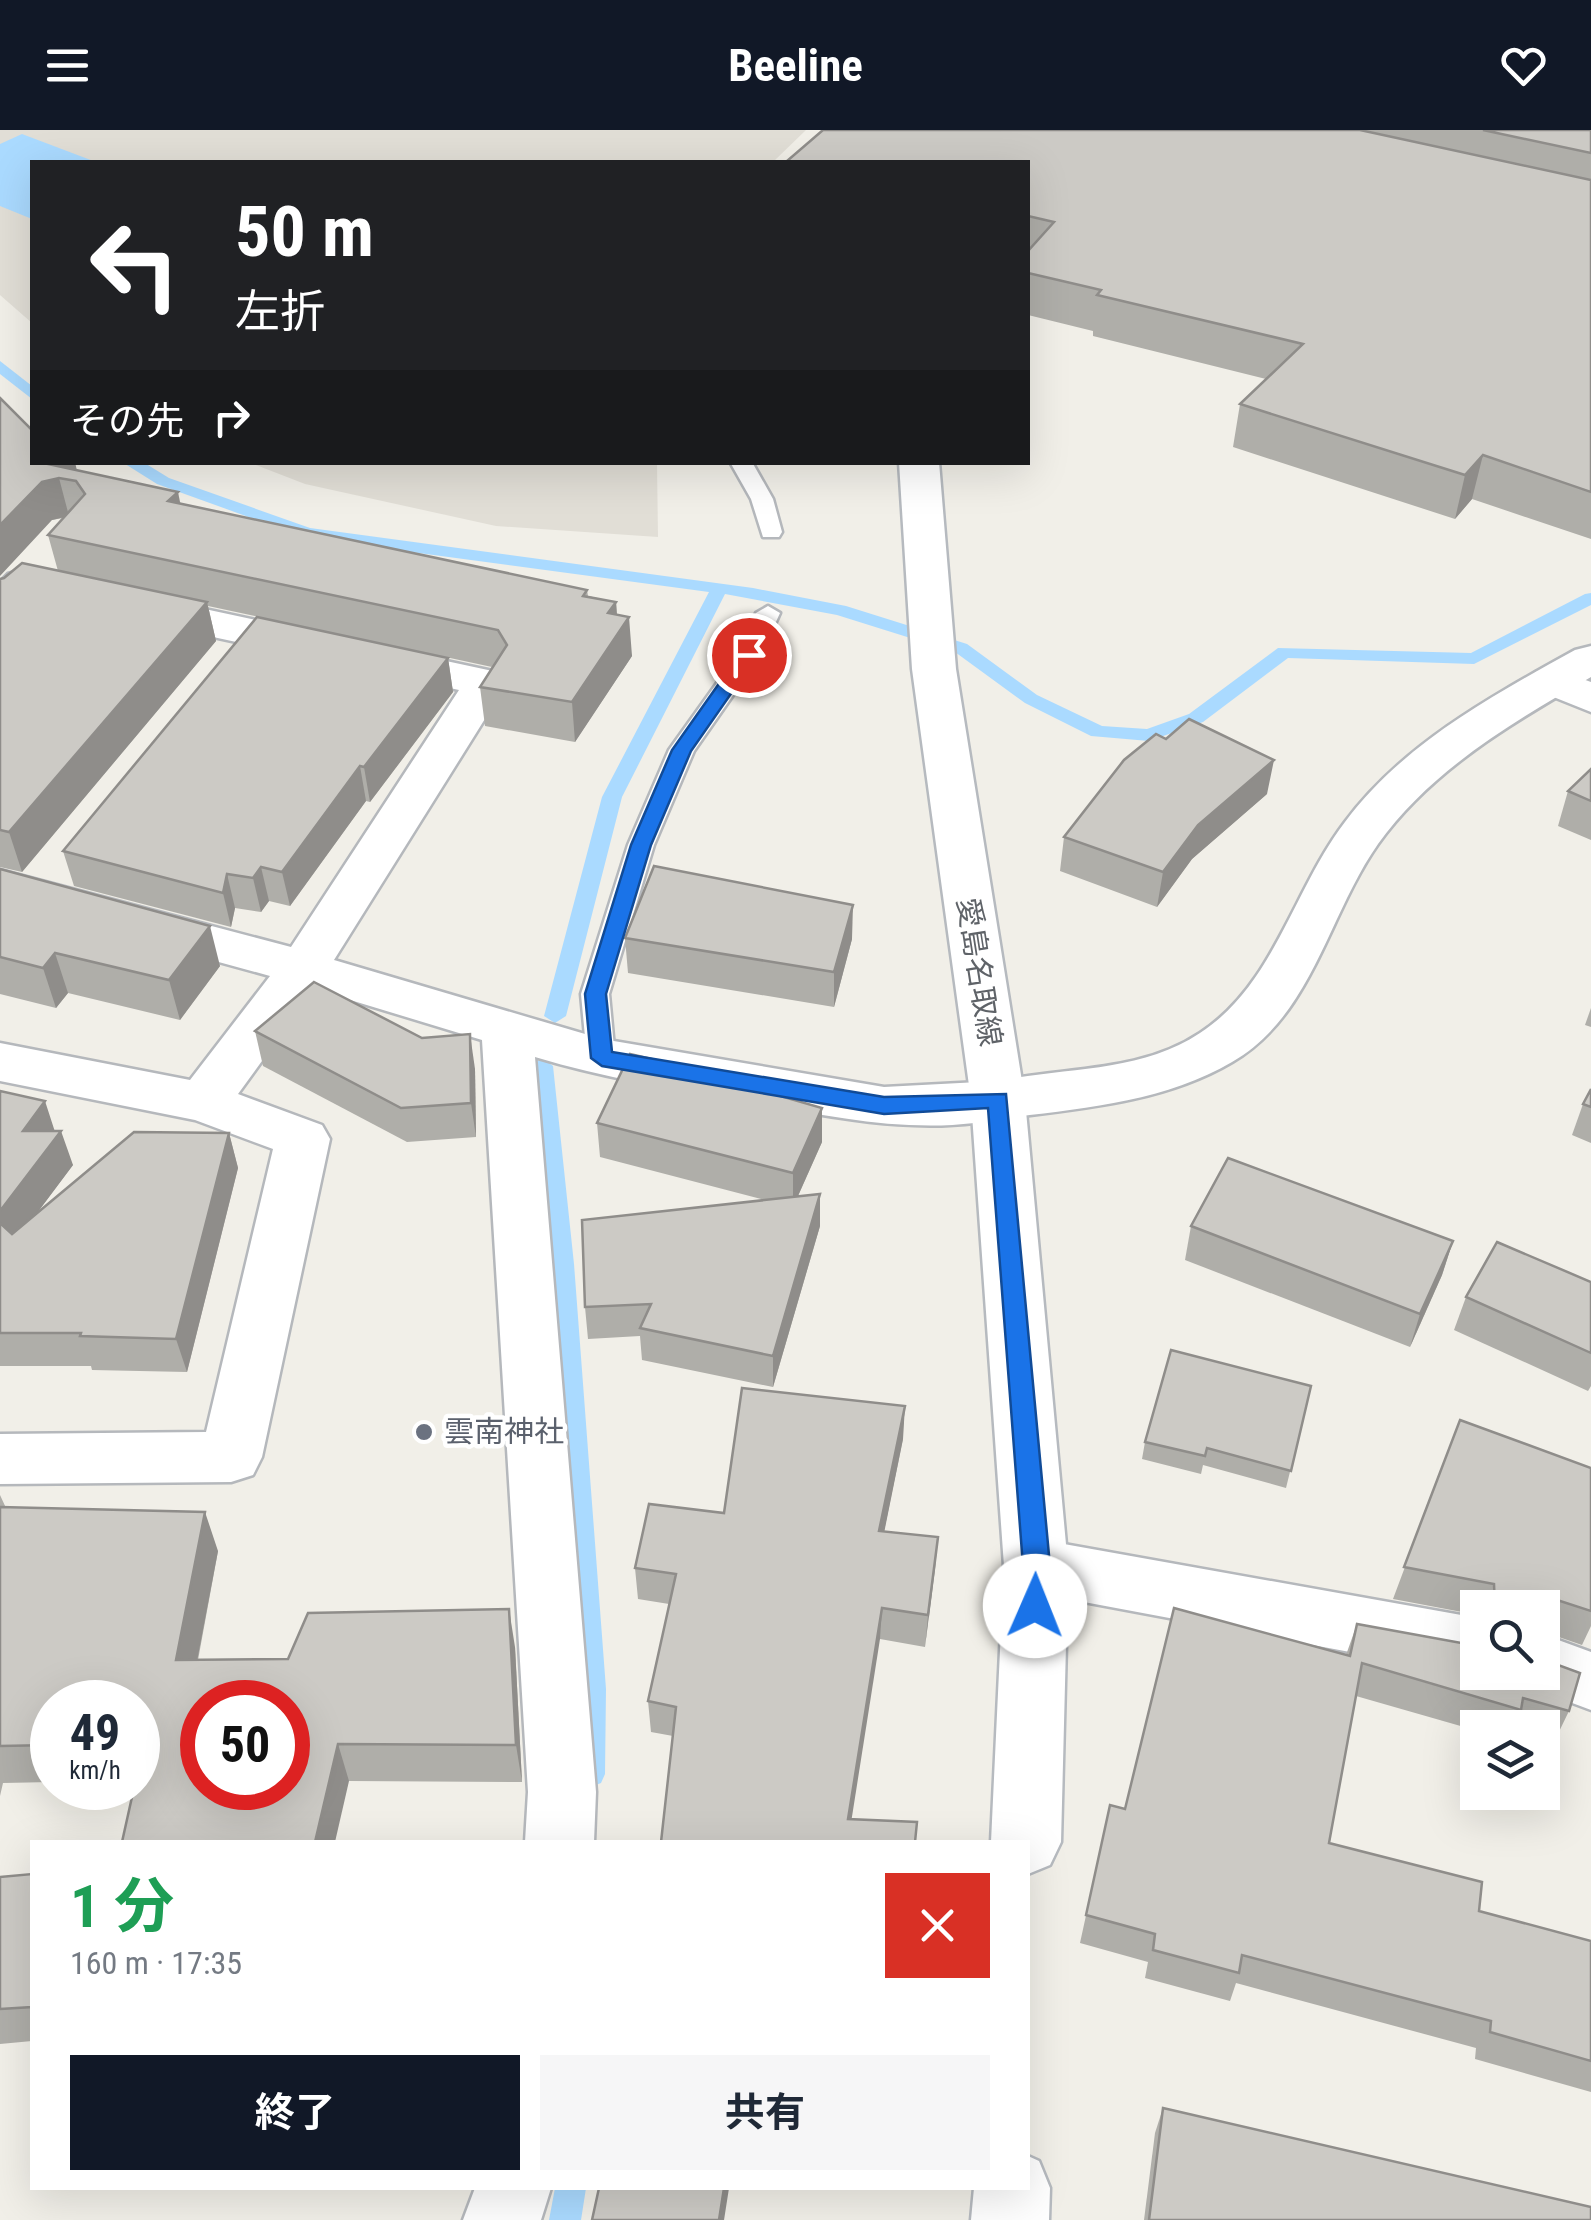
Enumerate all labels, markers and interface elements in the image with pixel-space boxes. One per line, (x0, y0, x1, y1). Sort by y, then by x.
icon: menu (40, 38, 95, 93)
icon: heart (1496, 38, 1551, 93)
text: Beeline (728, 39, 863, 92)
text: 50 m (235, 191, 374, 273)
icon: left (70, 200, 200, 330)
text: 左折 (235, 285, 325, 338)
icon: right (204, 390, 259, 445)
text: その先 (70, 399, 184, 443)
pin (707, 613, 792, 698)
icon: arrive (722, 628, 777, 683)
street label: 愛島名取線 (950, 895, 1009, 1049)
place label: 雲南神社 (444, 1414, 564, 1449)
marker: 雲南神社 (413, 1421, 435, 1443)
position arrow (983, 1554, 1087, 1658)
map controls (1460, 1590, 1560, 1810)
button: search (1460, 1590, 1560, 1690)
speed limit sign: 50 (180, 1680, 310, 1810)
text: 49 (70, 1704, 120, 1762)
button: layers (1460, 1710, 1560, 1810)
text: km/h (69, 1756, 121, 1785)
text: 1 分 (70, 1871, 174, 1942)
button: close (885, 1873, 990, 1978)
text: 160 m · 17:35 (70, 1944, 242, 1982)
button: 終了 (70, 2055, 520, 2170)
button: 共有 (540, 2055, 990, 2170)

